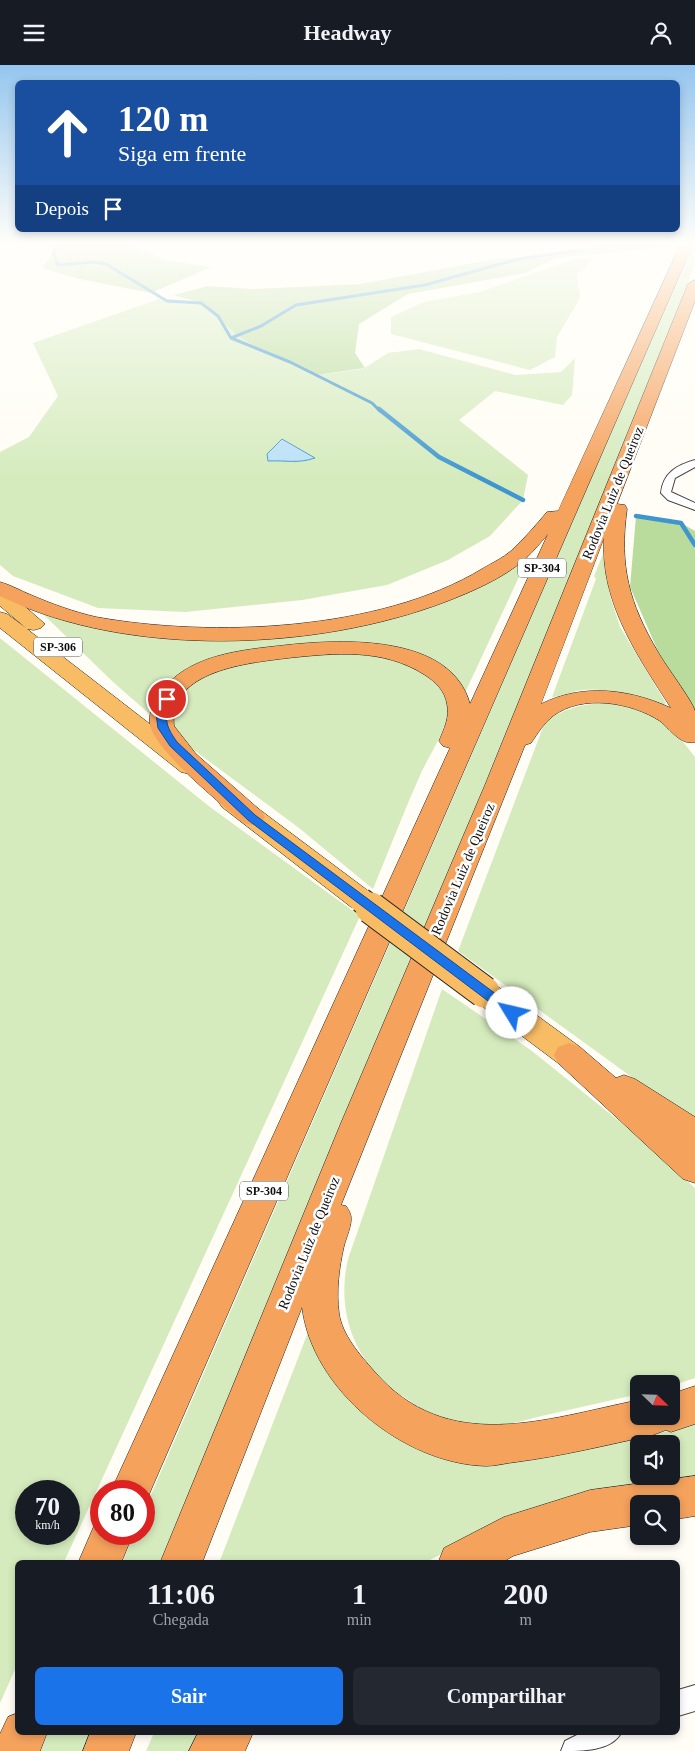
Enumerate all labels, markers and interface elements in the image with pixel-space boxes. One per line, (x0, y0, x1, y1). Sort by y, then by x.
icon: menu (20, 19, 48, 47)
icon: person (647, 19, 675, 47)
text: Headway (304, 20, 392, 45)
icon: ahead (35, 100, 100, 165)
text: 120 m (118, 100, 208, 139)
text: Siga em frente (118, 141, 246, 166)
icon: arrive (99, 195, 127, 223)
text: Depois (35, 198, 89, 219)
street label: Rodovia Luiz de Queiroz (579, 424, 647, 562)
road number: SP-304 (518, 558, 566, 577)
road number: SP-306 (34, 637, 82, 657)
pin (146, 678, 188, 720)
icon: arrive (153, 685, 181, 713)
street label: Rodovia Luiz de Queiroz (428, 801, 498, 937)
position arrow (485, 986, 537, 1038)
street label: Rodovia Luiz de Queiroz (275, 1174, 343, 1312)
road number: SP-304 (240, 1181, 288, 1201)
north arrow (630, 1375, 680, 1425)
map controls (630, 1375, 680, 1545)
button: sound (630, 1435, 680, 1485)
speed limit sign: 80 (90, 1480, 155, 1545)
text: 70 (35, 1493, 60, 1520)
button: search (630, 1495, 680, 1545)
text: km/h (35, 1518, 60, 1532)
text: 11:06 (147, 1577, 215, 1610)
text: 1 (352, 1577, 367, 1610)
text: 200 (503, 1577, 548, 1610)
text: Chegada (153, 1611, 209, 1628)
text: min (347, 1611, 372, 1628)
text: m (520, 1611, 532, 1628)
button: Sair (35, 1667, 343, 1725)
button: Compartilhar (353, 1667, 660, 1725)

